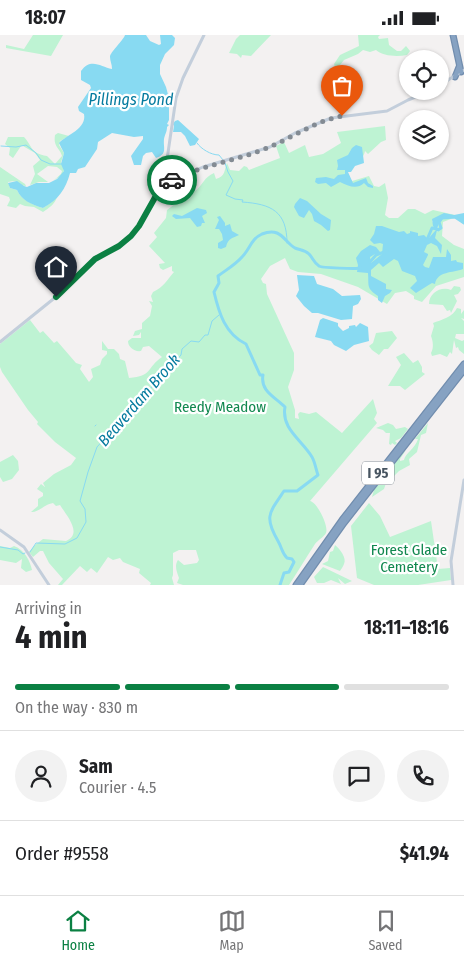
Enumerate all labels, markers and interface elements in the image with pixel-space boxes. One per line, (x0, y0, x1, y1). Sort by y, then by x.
text: 18:07 (25, 6, 66, 29)
map controls (399, 50, 449, 160)
button: locate (399, 50, 449, 100)
pin (321, 65, 363, 116)
icon: bag (328, 72, 356, 100)
water label: Pillings Pond (89, 90, 174, 109)
button: layers (399, 110, 449, 160)
courier (147, 155, 197, 205)
icon: car (158, 166, 186, 194)
pin (35, 246, 77, 297)
icon: home (42, 253, 70, 281)
water label: Beaverdam Brook (94, 350, 184, 450)
park label: Reedy Meadow (174, 398, 266, 416)
road number: I 95 (362, 461, 394, 484)
park label: Forest Glade Cemetery (371, 541, 447, 576)
text: Arriving in (15, 599, 82, 618)
text: 18:11–18:16 (364, 616, 449, 639)
text: 4 min (15, 618, 88, 656)
text: On the way · 830 m (15, 698, 138, 717)
button: person (15, 750, 67, 802)
button: chat (333, 750, 385, 802)
button: phone (397, 750, 449, 802)
text: Sam (79, 755, 113, 778)
text: Courier · 4.5 (79, 778, 156, 797)
text: Order #9558 (15, 842, 109, 865)
text: $41.94 (400, 842, 449, 865)
tab: Home (61, 907, 95, 954)
tab: Map (218, 907, 246, 954)
tab: Saved (368, 907, 403, 954)

